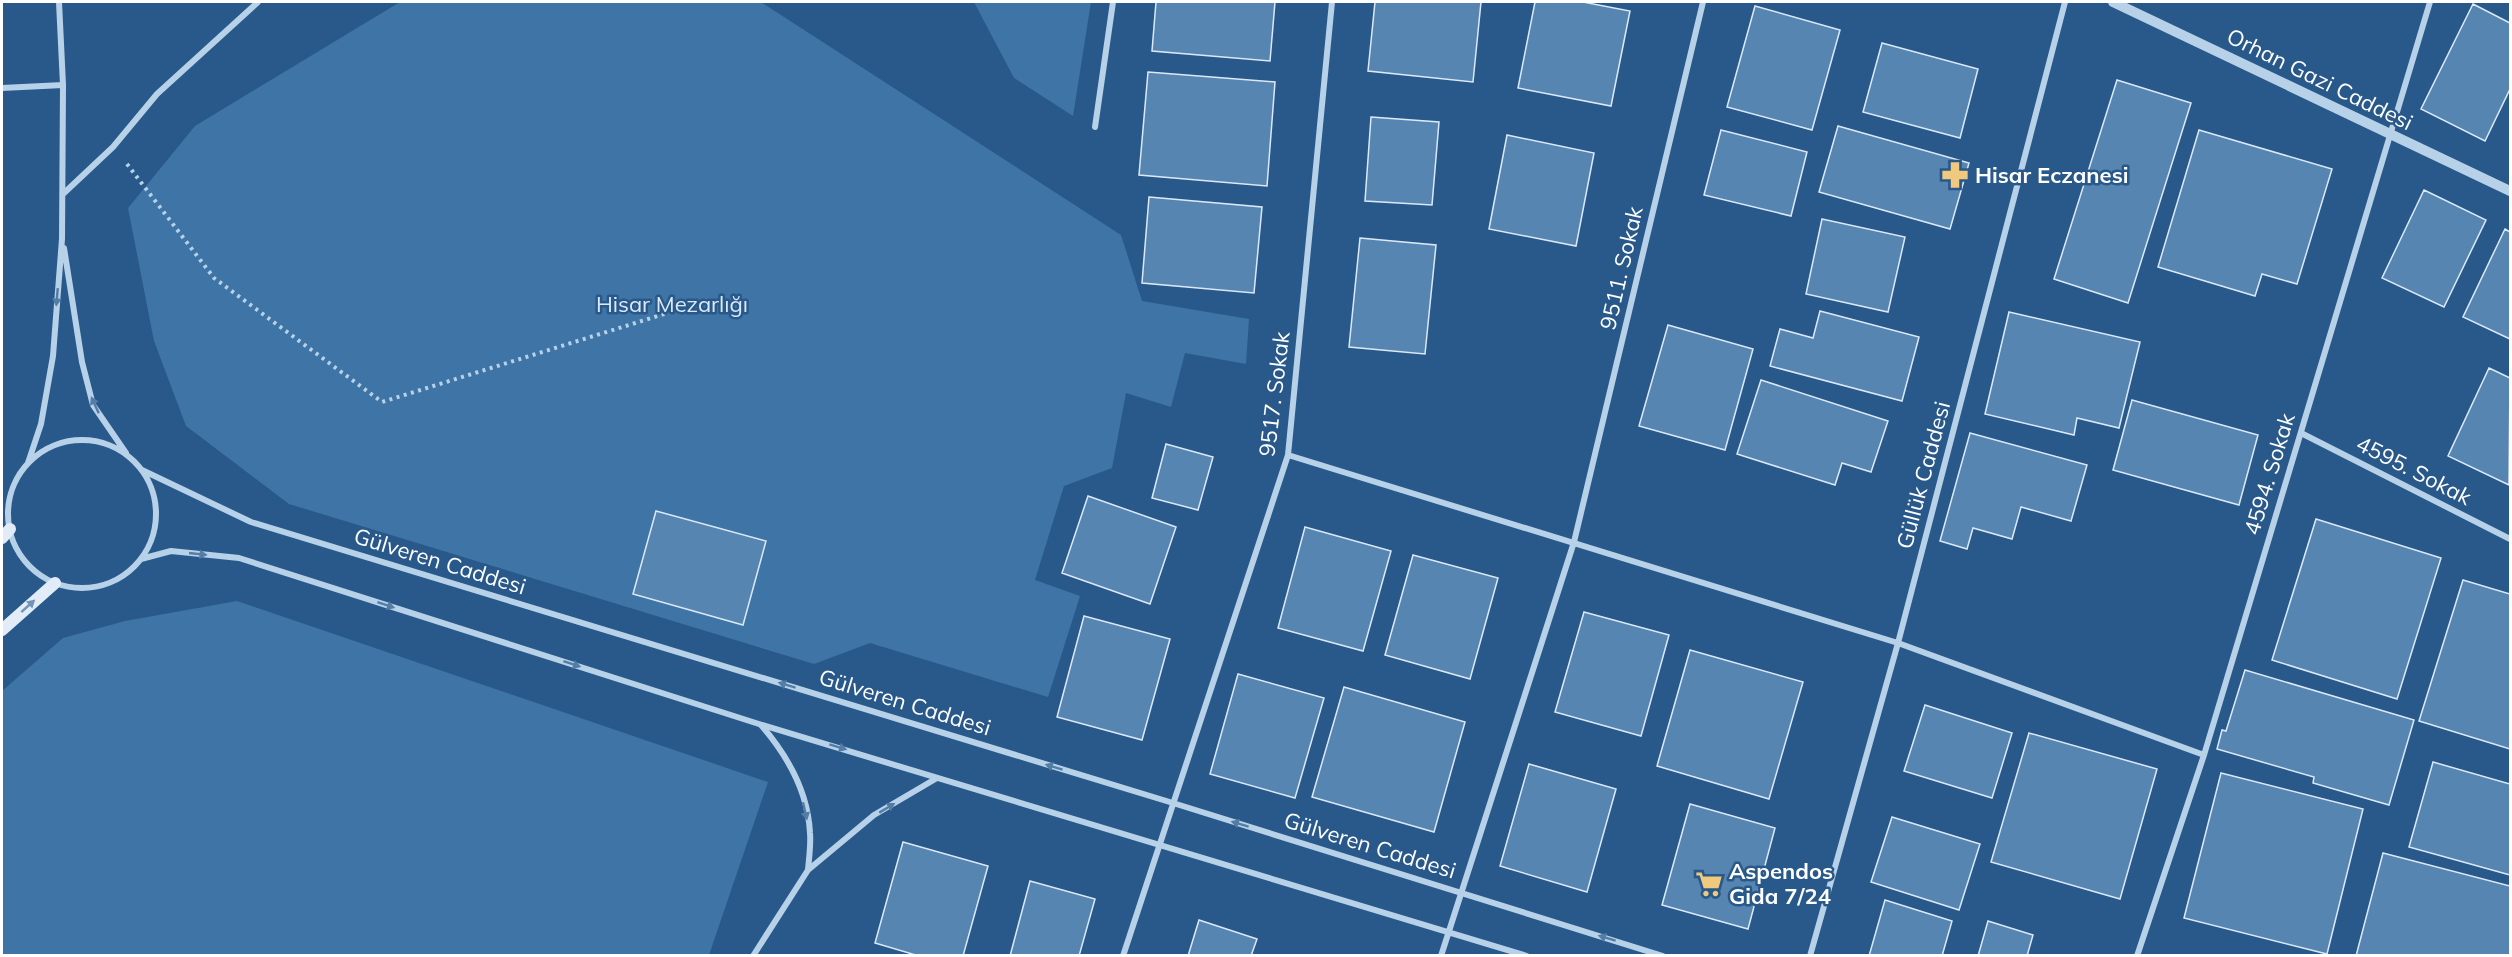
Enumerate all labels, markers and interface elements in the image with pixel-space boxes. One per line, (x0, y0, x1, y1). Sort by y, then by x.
street label: Orhan Gazi Caddesi (2222, 22, 2418, 136)
pharmacy icon: Hisar Eczanesi (1940, 160, 1970, 190)
place label: Hisar Eczanesi (1975, 161, 2128, 189)
street label: 9511. Sokak (1593, 203, 1649, 332)
one-way arrow (52, 288, 62, 307)
park label: Hisar Mezarlığı (596, 290, 748, 318)
street label: 9517. Sokak (1252, 329, 1296, 458)
one-way arrow (90, 395, 100, 413)
street label: Güllük Caddesi (1890, 398, 1956, 552)
street label: 4594. Sokak (2237, 409, 2301, 538)
street label: 4595. Sokak (2352, 429, 2477, 511)
street label: Gülveren Caddesi (351, 522, 529, 600)
one-way arrow (189, 549, 208, 559)
one-way arrow (20, 600, 35, 613)
one-way arrow (377, 601, 395, 610)
one-way arrow (563, 660, 581, 669)
street label: Gülveren Caddesi (816, 663, 994, 741)
one-way arrow (778, 680, 796, 689)
one-way arrow (829, 743, 847, 753)
one-way arrow (1045, 762, 1063, 771)
one-way arrow (801, 802, 811, 820)
one-way arrow (878, 803, 895, 813)
street label: Gülveren Caddesi (1281, 806, 1459, 884)
one-way arrow (1231, 819, 1249, 828)
place label: Aspendos Gida 7/24 (1729, 857, 1833, 910)
supermarket icon: Aspendos Gida 7/24 (1694, 869, 1724, 899)
one-way arrow (1598, 933, 1616, 942)

